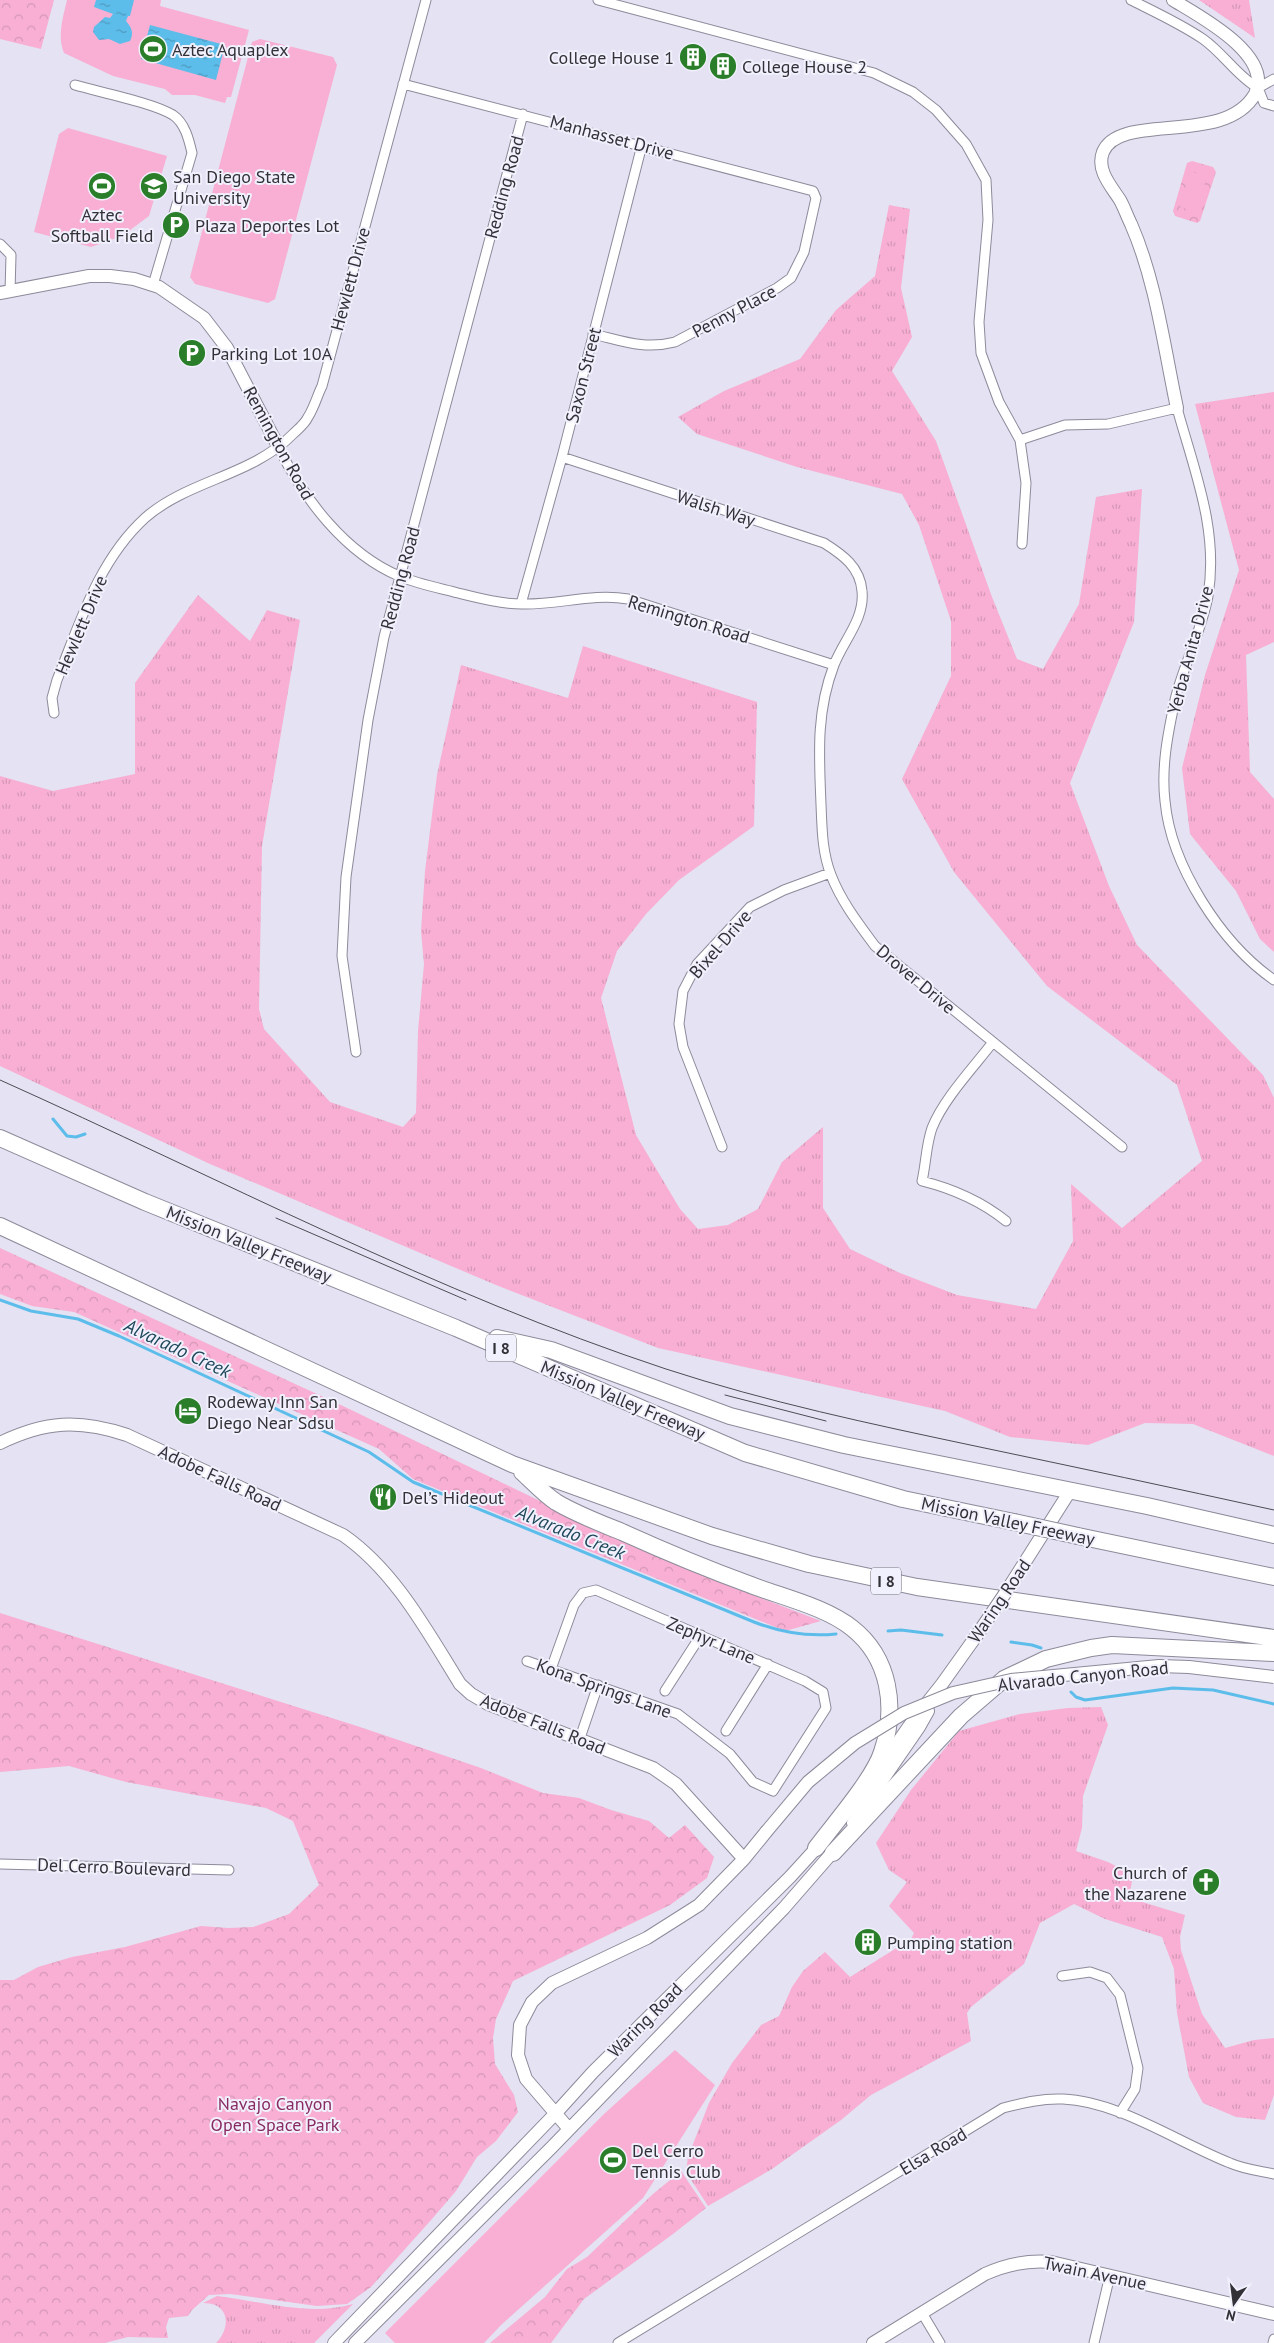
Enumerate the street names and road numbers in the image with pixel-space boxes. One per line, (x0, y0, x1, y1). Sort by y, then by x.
street label: Manhasset Drive (548, 109, 676, 165)
street label: Redding Road (479, 133, 529, 241)
street label: Hewlett Drive (325, 225, 375, 333)
street label: Penny Place (688, 279, 780, 343)
street label: Saxon Street (560, 325, 606, 425)
street label: Remington Road (238, 382, 320, 504)
street label: Walsh Way (674, 484, 759, 532)
street label: Redding Road (375, 524, 425, 632)
street label: Hewlett Drive (50, 572, 112, 678)
street label: Yerba Anita Drive (1162, 583, 1218, 717)
street label: Remington Road (625, 590, 753, 648)
street label: Bixel Drive (684, 905, 756, 983)
street label: Drover Drive (872, 939, 960, 1019)
street label: Mission Valley Freeway (163, 1200, 336, 1288)
road number: I 8 (486, 1335, 516, 1362)
street label: Mission Valley Freeway (537, 1355, 709, 1445)
street label: Adobe Falls Road (155, 1440, 285, 1516)
street label: Mission Valley Freeway (919, 1491, 1097, 1551)
street label: Waring Road (962, 1555, 1036, 1647)
road number: I 8 (871, 1568, 901, 1594)
street label: Zephyr Lane (663, 1611, 759, 1669)
street label: Kona Springs Lane (533, 1653, 675, 1723)
street label: Alvarado Canyon Road (996, 1656, 1170, 1696)
street label: Adobe Falls Road (477, 1688, 609, 1760)
street label: Del Cerro Boulevard (37, 1853, 191, 1881)
street label: Waring Road (603, 1978, 687, 2062)
street label: Elsa Road (895, 2122, 971, 2180)
street label: Twain Avenue (1041, 2251, 1149, 2295)

